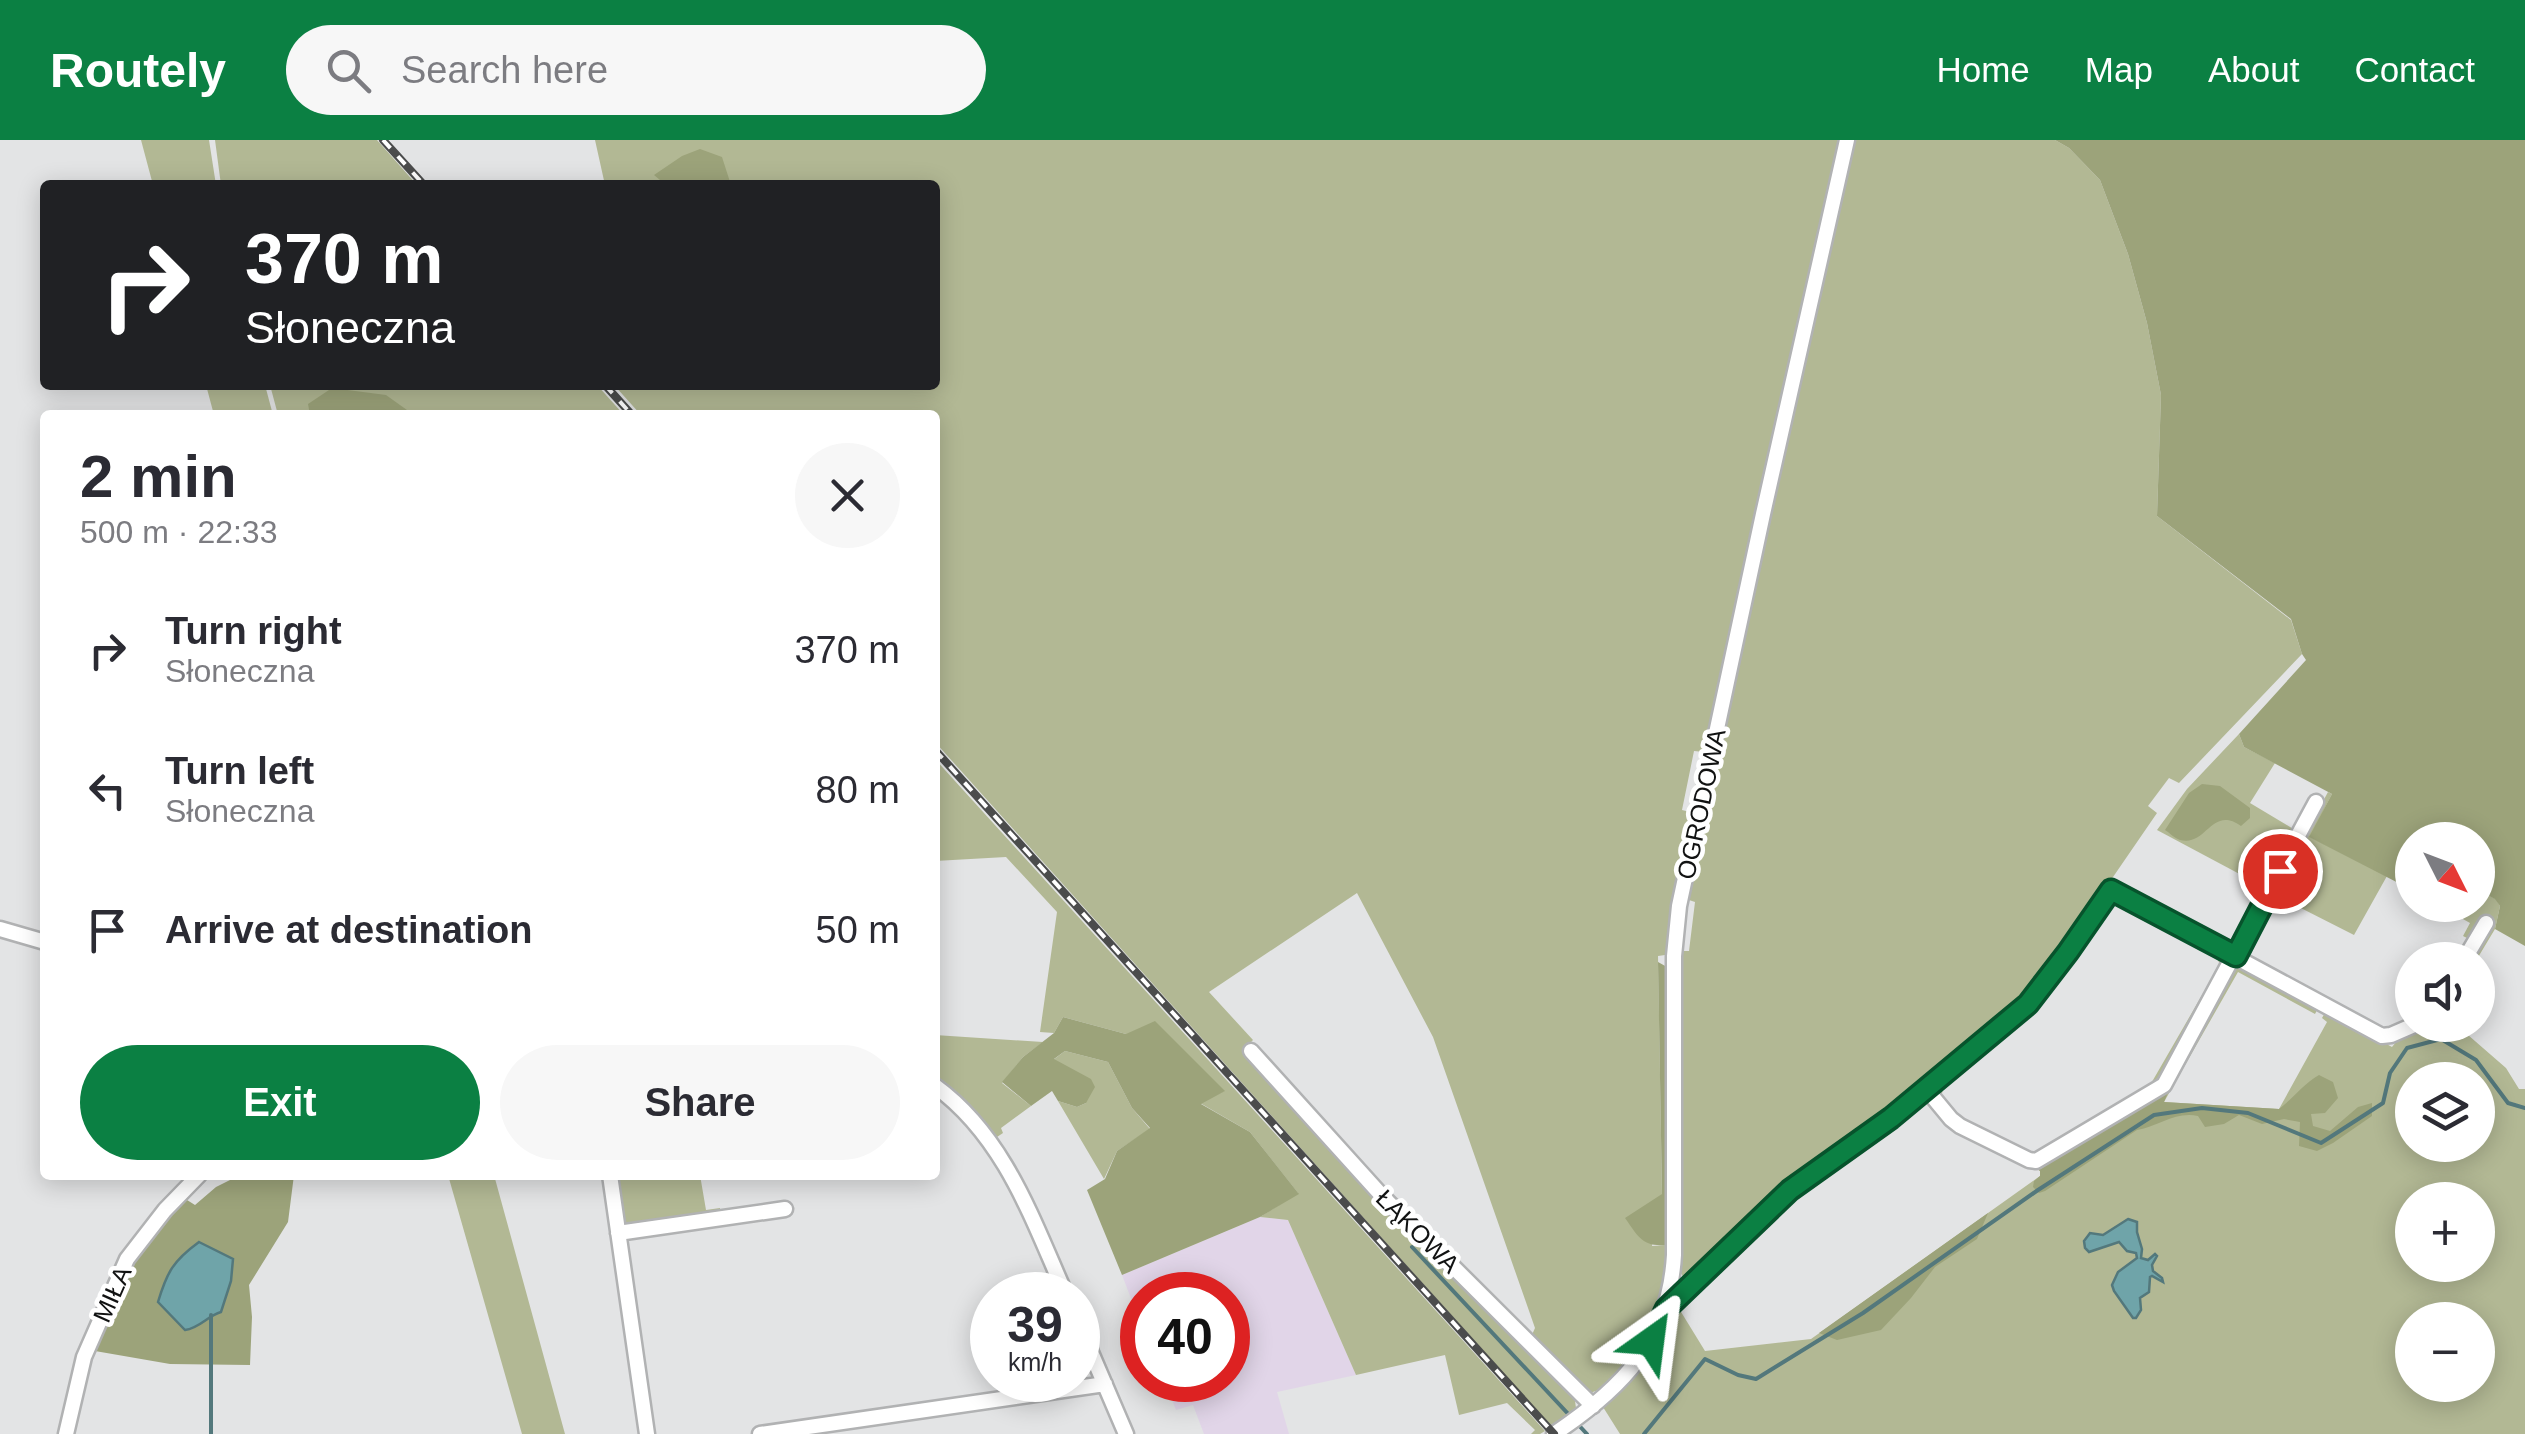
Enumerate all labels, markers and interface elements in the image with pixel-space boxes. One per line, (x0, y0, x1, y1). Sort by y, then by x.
search box (286, 25, 986, 115)
icon: search (321, 43, 376, 98)
text: Routely (50, 44, 226, 97)
text: Search here (401, 49, 608, 91)
text: Home (1936, 50, 2030, 89)
text: Map (2085, 50, 2153, 89)
text: About (2208, 50, 2299, 89)
text: Contact (2354, 50, 2475, 89)
icon: right (80, 220, 210, 350)
text: 370 m (245, 220, 443, 298)
text: Słoneczna (245, 302, 455, 353)
text: 2 min (80, 443, 237, 510)
button: close (795, 443, 900, 548)
text: 500 m · 22:33 (80, 514, 277, 550)
text: Turn right (165, 610, 342, 652)
icon: right (80, 623, 135, 678)
text: 370 m (794, 629, 900, 671)
text: Słoneczna (165, 653, 314, 689)
street label: OGRODOWA (1671, 726, 1731, 882)
text: Turn left (165, 750, 314, 792)
icon: left (80, 763, 135, 818)
text: 80 m (816, 769, 900, 811)
text: Słoneczna (165, 793, 314, 829)
north arrow (2395, 822, 2495, 922)
map controls (2395, 822, 2495, 1402)
pin (2238, 829, 2323, 914)
icon: arrive (2253, 844, 2308, 899)
icon: arrive (80, 903, 135, 958)
text: Arrive at destination (165, 909, 532, 951)
text: 50 m (816, 909, 900, 951)
button: sound (2395, 942, 2495, 1042)
button: Exit (80, 1045, 480, 1160)
button: Share (500, 1045, 900, 1160)
button: layers (2395, 1062, 2495, 1162)
button: + (2395, 1182, 2495, 1282)
street label: ŁĄKOWA (1371, 1184, 1466, 1279)
street label: MIŁA (87, 1261, 137, 1326)
speed limit sign: 40 (1120, 1272, 1250, 1402)
position arrow (1599, 1289, 1703, 1393)
text: 39 (1007, 1297, 1063, 1353)
button: − (2395, 1302, 2495, 1402)
text: km/h (1008, 1348, 1062, 1376)

